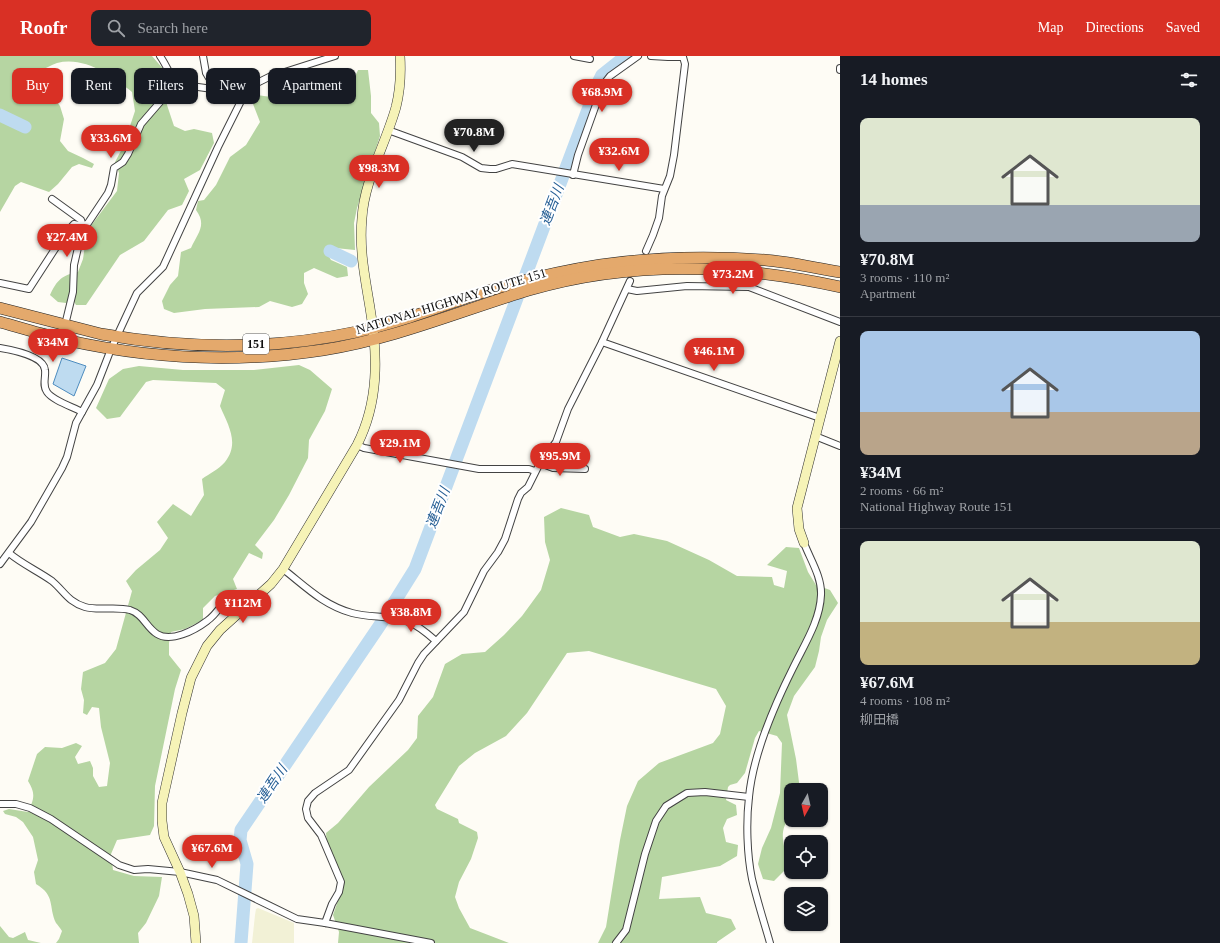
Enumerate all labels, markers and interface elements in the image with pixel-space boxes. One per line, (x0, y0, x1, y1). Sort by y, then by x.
search box (91, 10, 371, 46)
text: Roofr (20, 17, 67, 38)
icon: search (105, 17, 127, 39)
text: Search here (137, 20, 208, 36)
text: Map (1038, 20, 1063, 35)
text: Directions (1085, 20, 1144, 35)
text: Saved (1166, 20, 1200, 35)
chip: Buy (12, 68, 63, 104)
chip: Rent (71, 68, 126, 104)
chip: Filters (134, 68, 198, 104)
chip: New (206, 68, 260, 104)
chip: Apartment (268, 68, 356, 104)
icon: filters (1178, 69, 1200, 91)
text: 14 homes (860, 70, 928, 89)
pin: ¥68.9M (569, 79, 635, 113)
text: ¥68.9M (581, 84, 623, 99)
pin: ¥70.8M (441, 119, 507, 153)
text: ¥70.8M (453, 124, 495, 139)
pin: ¥33.6M (78, 125, 144, 159)
text: ¥33.6M (90, 130, 132, 145)
pin: ¥32.6M (586, 138, 652, 172)
text: ¥32.6M (598, 143, 640, 158)
icon: home (994, 144, 1066, 216)
pin: ¥98.3M (346, 155, 412, 189)
text: ¥98.3M (358, 160, 400, 175)
water label: 連吾川 (537, 181, 567, 227)
pin: ¥27.4M (34, 224, 100, 258)
text: ¥27.4M (46, 229, 88, 244)
text: ¥70.8M (860, 250, 914, 269)
pin: ¥73.2M (700, 261, 766, 295)
street label: NATIONAL HIGHWAY ROUTE 151 (354, 265, 548, 337)
text: ¥73.2M (712, 266, 754, 281)
text: 3 rooms · 110 m² (860, 270, 949, 285)
text: Apartment (860, 286, 916, 301)
pin: ¥34M (29, 329, 77, 363)
text: ¥34M (37, 334, 69, 349)
road number: 151 (243, 334, 269, 354)
pin: ¥46.1M (681, 338, 747, 372)
text: ¥46.1M (693, 343, 735, 358)
icon: home (994, 357, 1066, 429)
pin: ¥29.1M (367, 430, 433, 464)
text: ¥29.1M (379, 435, 421, 450)
pin: ¥95.9M (527, 443, 593, 477)
text: ¥95.9M (539, 448, 581, 463)
text: ¥34M (860, 463, 902, 482)
text: 2 rooms · 66 m² (860, 483, 943, 498)
water label: 連吾川 (423, 484, 453, 530)
text: National Highway Route 151 (860, 499, 1013, 514)
icon: home (994, 567, 1066, 639)
pin: ¥112M (215, 590, 271, 624)
text: ¥112M (224, 595, 262, 610)
pin: ¥38.8M (378, 599, 444, 633)
text: ¥38.8M (390, 604, 432, 619)
text: ¥67.6M (860, 673, 914, 692)
text: 4 rooms · 108 m² (860, 693, 950, 708)
text: 柳田橋 (860, 712, 899, 727)
water label: 連吾川 (254, 761, 291, 806)
north arrow (784, 783, 828, 827)
map controls (784, 783, 828, 931)
pin: ¥67.6M (179, 835, 245, 869)
button: locate (784, 835, 828, 879)
text: ¥67.6M (191, 840, 233, 855)
button: layers (784, 887, 828, 931)

